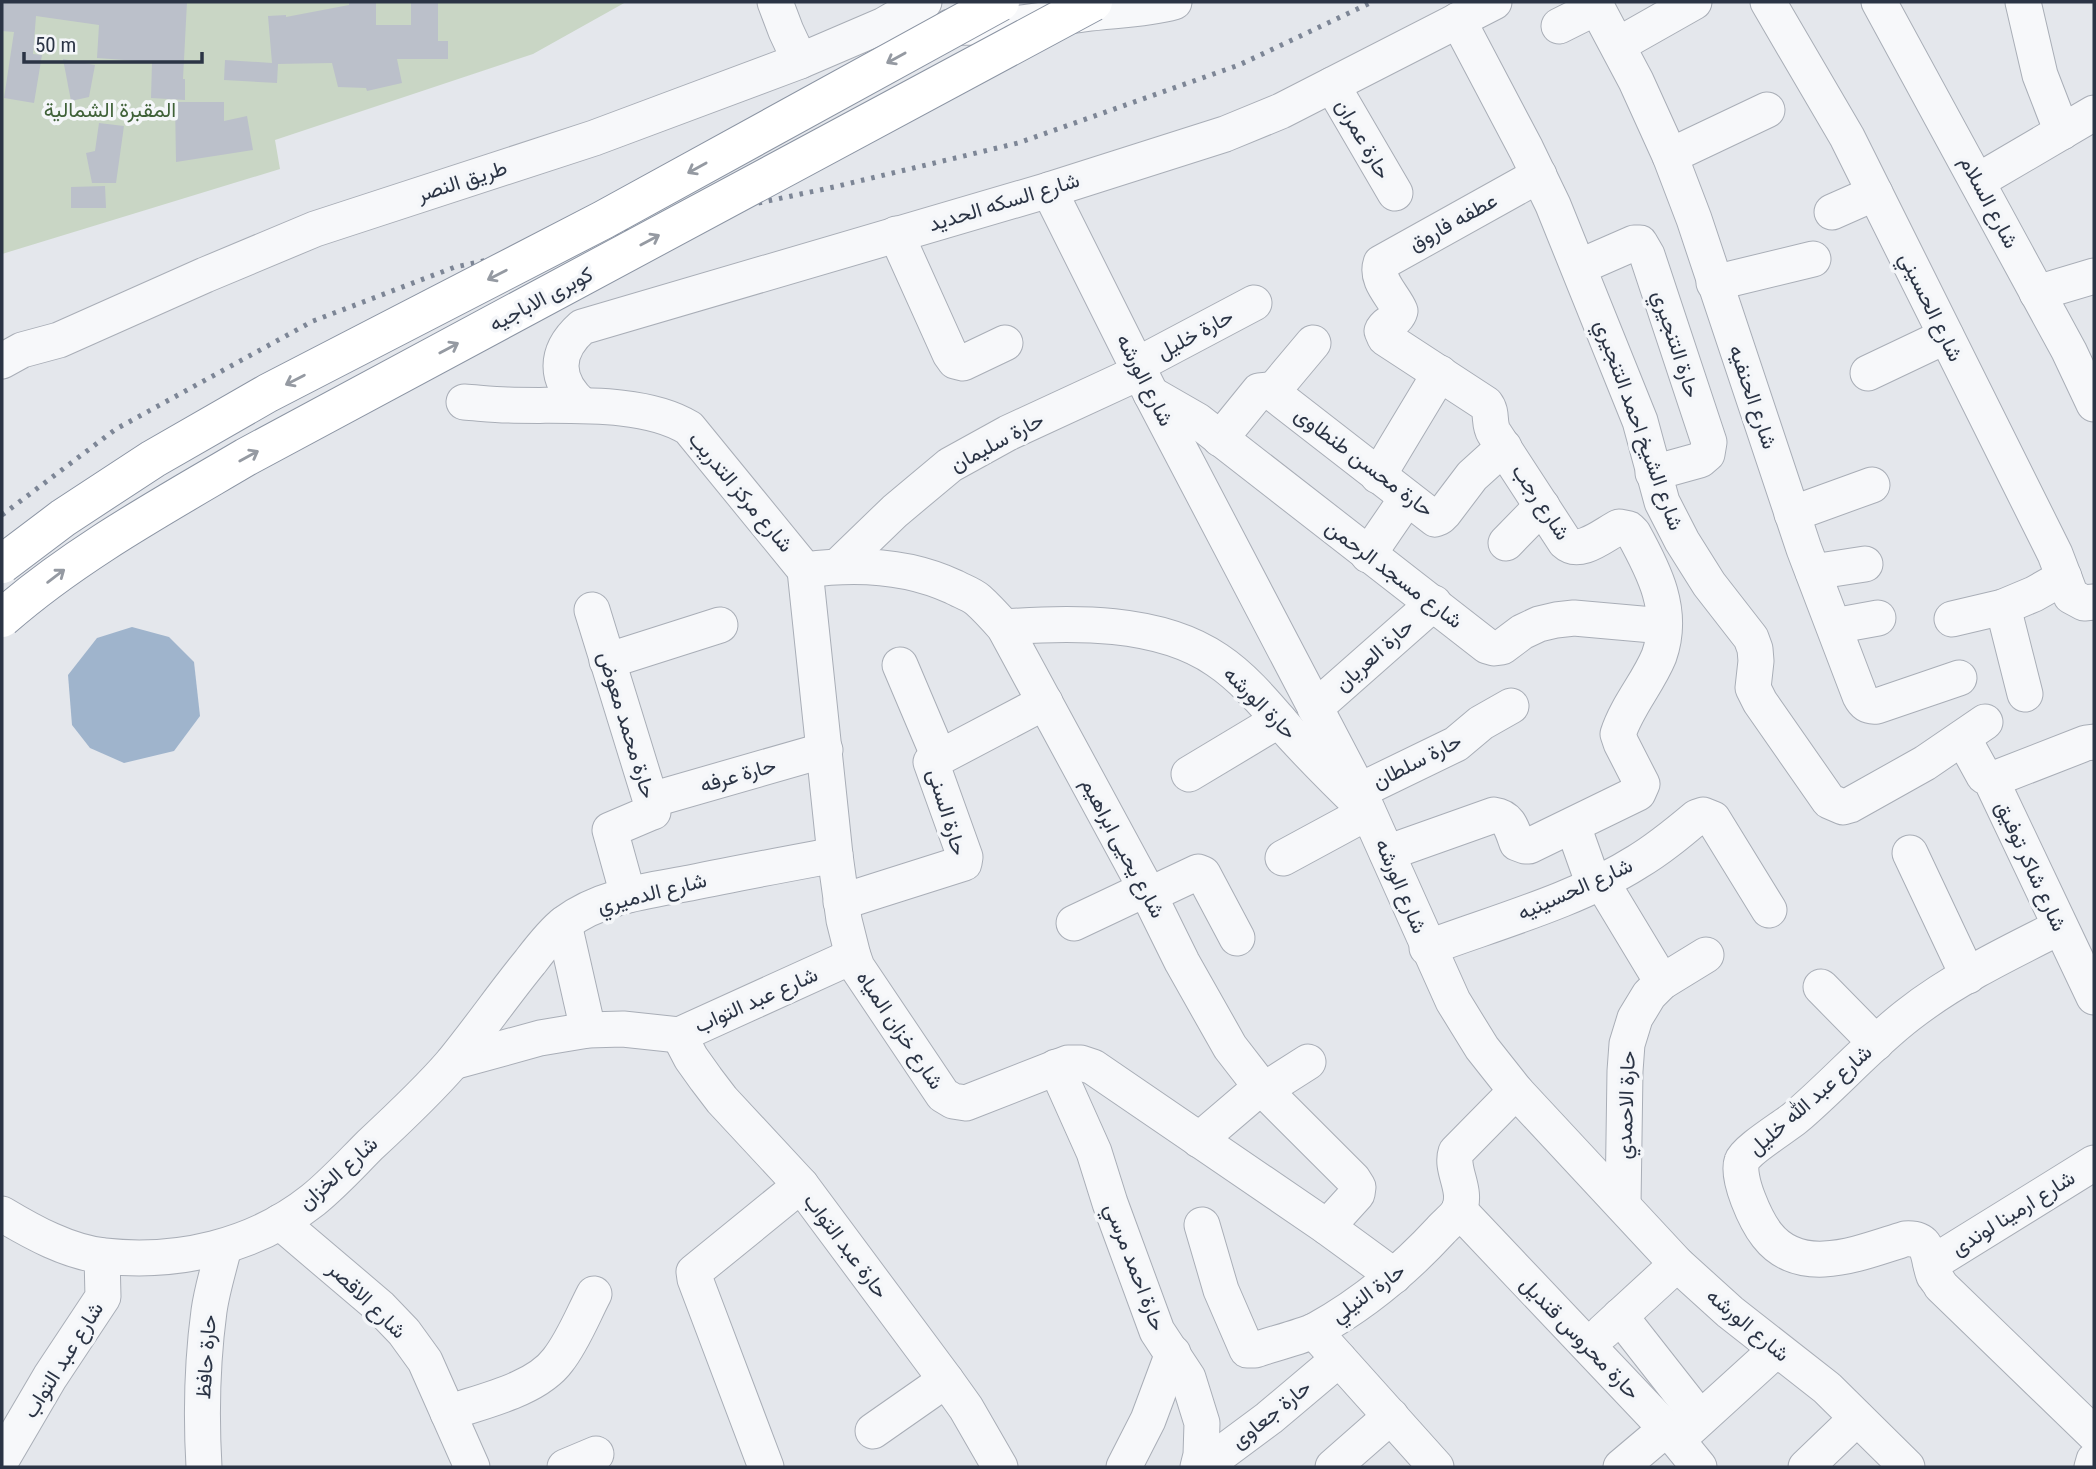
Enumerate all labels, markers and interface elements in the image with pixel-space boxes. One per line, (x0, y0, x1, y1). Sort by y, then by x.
scale bar (24, 21, 203, 65)
text: 50 m (35, 33, 76, 57)
one-way arrow (887, 51, 907, 65)
street label: حارة عمران (1330, 95, 1396, 184)
park label: المقبرة الشمالية (44, 98, 176, 123)
street label: شارع السلام (1953, 152, 2023, 253)
street label: طريق النصر (413, 155, 510, 208)
one-way arrow (688, 161, 708, 175)
street label: شارع السكه الحديد (926, 168, 1083, 238)
street label: عطفه فاروق (1405, 188, 1502, 257)
one-way arrow (639, 233, 659, 247)
street label: شارع الحسيني (1890, 249, 1968, 368)
street label: كوبرى الاباجيه (485, 262, 597, 337)
one-way arrow (487, 269, 508, 282)
street label: حارة التنجيري (1643, 287, 1705, 402)
street label: حارة خليل (1153, 304, 1238, 365)
street label: شارع الشيخ احمد التنجيري (1585, 316, 1688, 535)
street label: شارع الورشه (1110, 330, 1178, 431)
one-way arrow (439, 341, 459, 355)
street label: شارع الحنفيه (1722, 342, 1782, 453)
one-way arrow (285, 373, 306, 387)
street label: حارة محسن طنطاوى (1289, 402, 1438, 523)
street label: حارة سليمان (946, 407, 1048, 477)
street label: شارع مركز التدريب (682, 427, 798, 558)
one-way arrow (238, 449, 259, 462)
street label: شارع رجب (1505, 460, 1575, 546)
street label: شارع مسجد الرحمن (1320, 515, 1467, 635)
one-way arrow (46, 569, 65, 584)
street label: حارة العريان (1330, 614, 1419, 697)
street label: حارة محمد معوض (592, 649, 661, 801)
street label: حارة الورشه (1218, 662, 1301, 745)
street label: حارة سلطان (1368, 728, 1466, 795)
street label: حارة عرفه (697, 753, 779, 798)
street label: حارة السنى (922, 766, 971, 858)
street label: شارع يحيى ابراهيم (1074, 774, 1170, 923)
street label: شارع شاكر توفيق (1989, 797, 2072, 936)
street label: شارع الورشه (1369, 835, 1432, 938)
street label: شارع الحسينيه (1514, 853, 1637, 927)
street label: شارع الدميري (595, 868, 710, 923)
street label: شارع عبد التواب (691, 962, 822, 1040)
street label: شارع خزان المياه (850, 966, 948, 1095)
street label: شارع عبد الله خليل (1743, 1039, 1878, 1162)
street label: حارة الاحمدي (1612, 1050, 1645, 1160)
street label: شارع الخزان (294, 1131, 384, 1216)
street label: شارع ارمينا لوندى (1947, 1165, 2080, 1262)
street label: حارة عبد التواب (798, 1189, 893, 1304)
street label: حارة احمد مرسي (1095, 1200, 1170, 1336)
street label: شارع الاقصر (321, 1256, 411, 1345)
street label: حارة النيلي (1326, 1258, 1413, 1332)
street label: حارة محروس قنديل (1515, 1272, 1645, 1405)
street label: شارع الورشه (1701, 1284, 1794, 1368)
street label: شارع عبد التواب (18, 1298, 110, 1424)
street label: حارة حافظ (191, 1314, 222, 1400)
street label: حارة جعاوى (1226, 1375, 1316, 1454)

